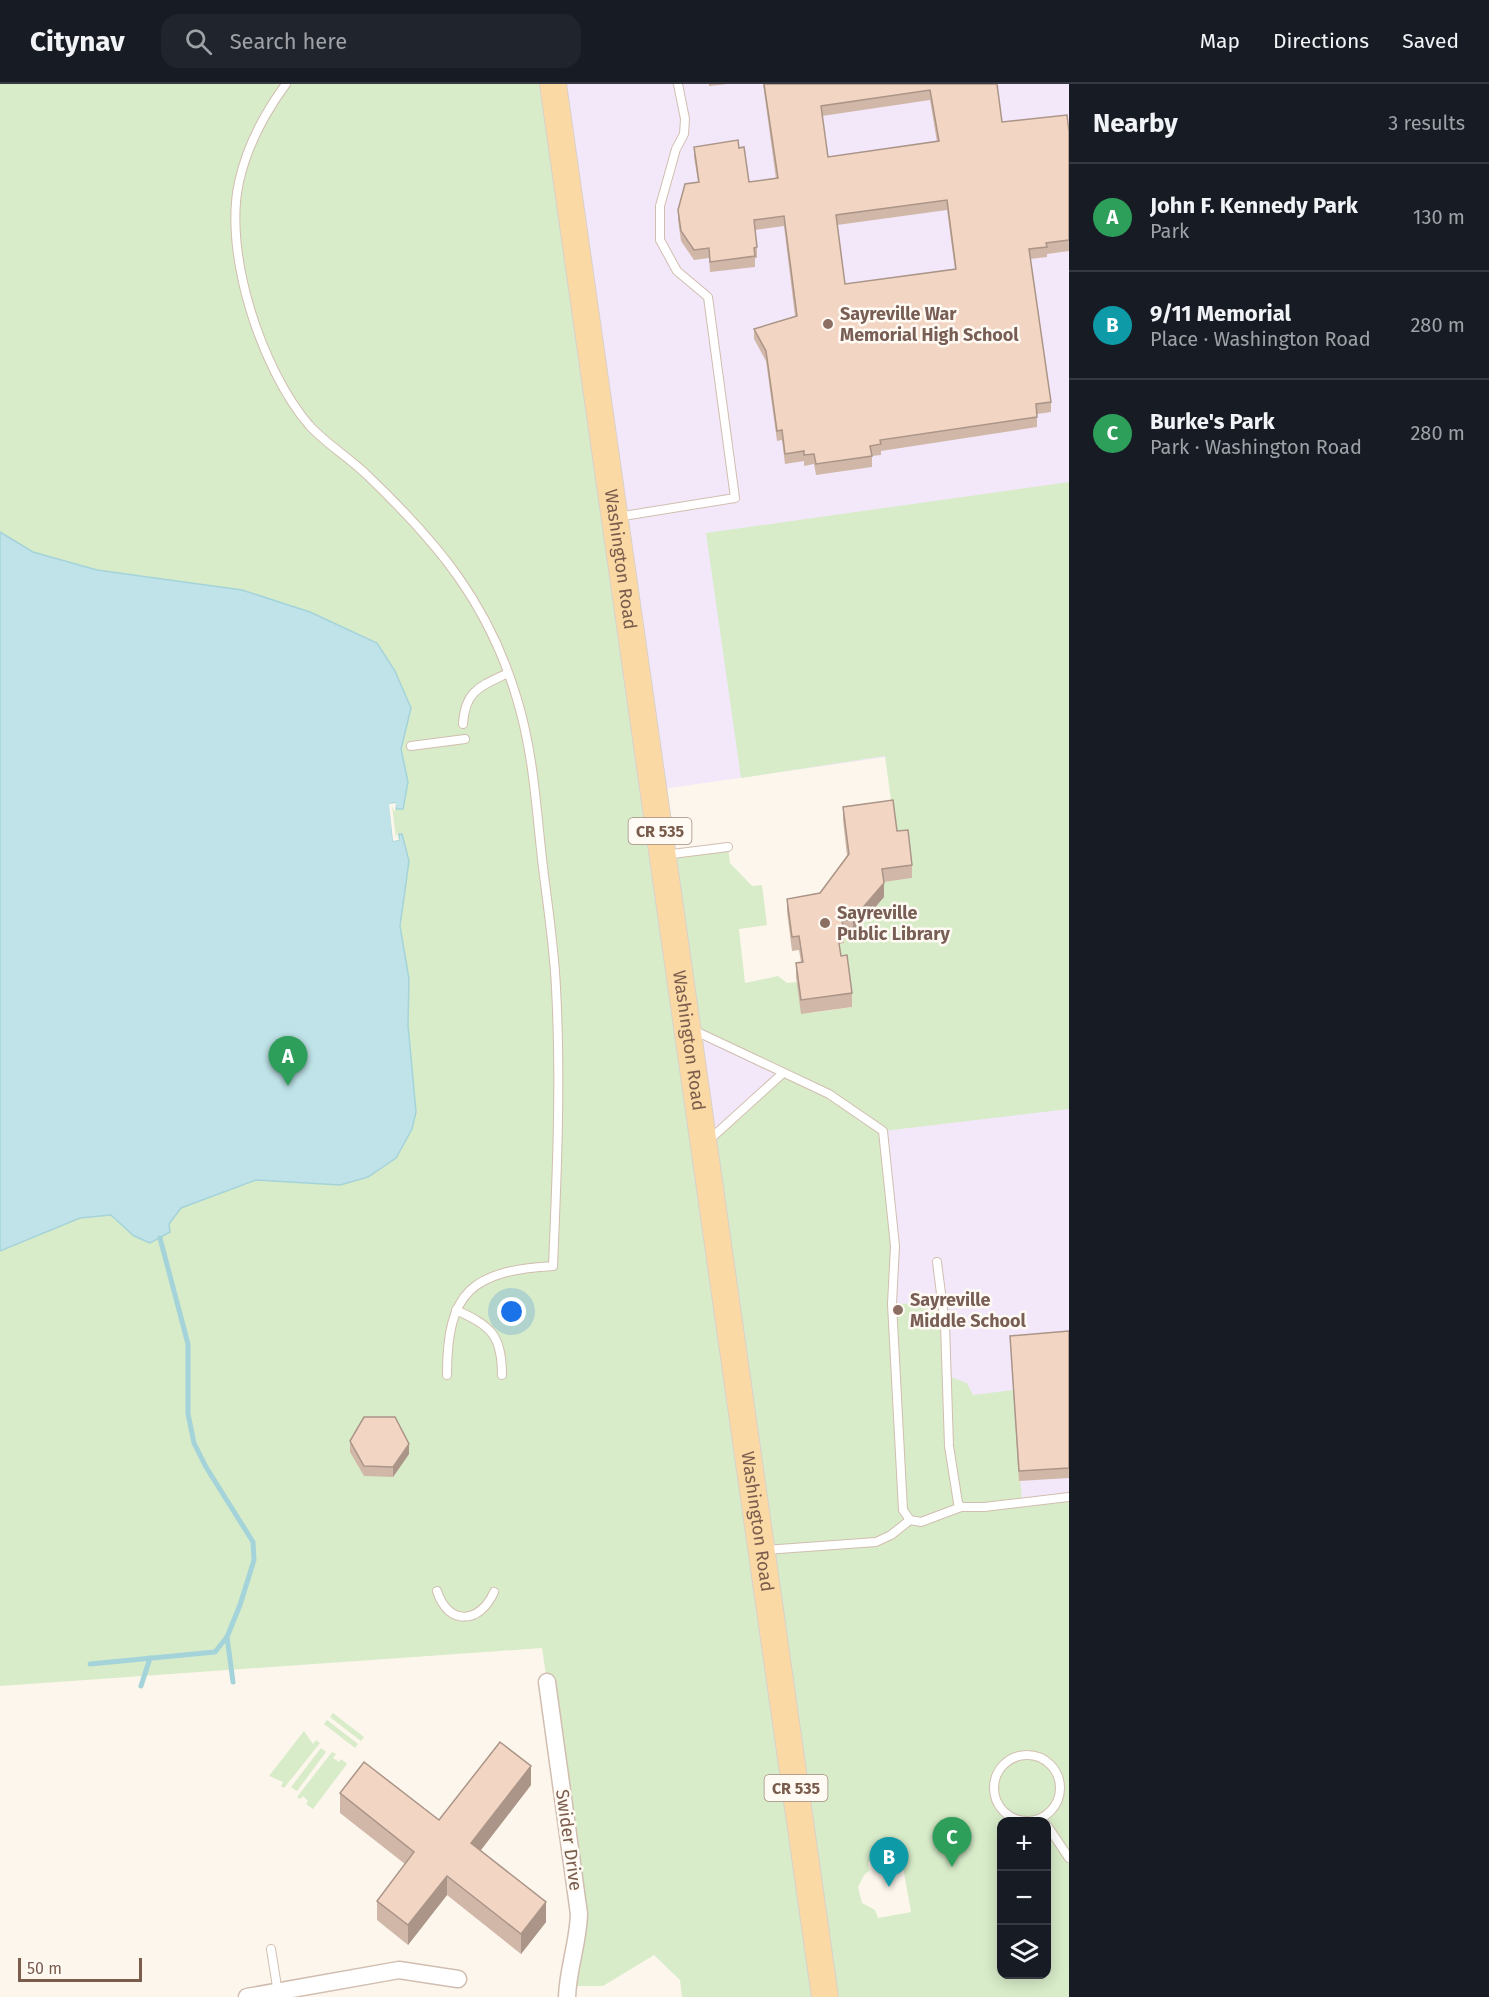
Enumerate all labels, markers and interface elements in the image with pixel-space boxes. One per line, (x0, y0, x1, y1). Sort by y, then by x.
search box (161, 14, 581, 68)
text: Citynav (30, 25, 125, 58)
icon: search (182, 25, 215, 58)
text: Search here (230, 28, 347, 55)
text: Map (1200, 28, 1240, 54)
text: Directions (1273, 28, 1369, 54)
text: Saved (1402, 28, 1459, 54)
text: Nearby (1093, 108, 1178, 139)
text: 3 results (1388, 111, 1465, 135)
text: John F. Kennedy Park (1150, 192, 1358, 219)
text: A (1107, 205, 1118, 229)
text: 130 m (1413, 205, 1465, 229)
text: Park (1150, 219, 1189, 243)
text: 9/11 Memorial (1150, 300, 1291, 327)
place label: Sayreville War Memorial High School (840, 303, 1019, 346)
text: B (1106, 313, 1119, 337)
text: 280 m (1410, 313, 1465, 337)
marker: Sayreville War Memorial High School (821, 317, 835, 331)
text: Place · Washington Road (1150, 327, 1371, 351)
text: Burke's Park (1150, 408, 1275, 435)
text: C (1107, 421, 1118, 445)
text: 280 m (1410, 421, 1465, 445)
text: Park · Washington Road (1150, 435, 1362, 459)
street label: Washington Road (600, 488, 641, 631)
road number: CR 535 (628, 818, 692, 844)
place label: Sayreville Public Library (837, 902, 950, 945)
marker: Sayreville Public Library (818, 916, 832, 930)
street label: Washington Road (668, 969, 710, 1112)
pin: A (268, 1036, 308, 1086)
place label: Sayreville Middle School (910, 1289, 1027, 1332)
your location (497, 1297, 526, 1326)
marker: Sayreville Middle School (891, 1303, 905, 1317)
street label: Washington Road (737, 1450, 778, 1593)
road number: CR 535 (764, 1775, 828, 1801)
street label: Swider Drive (551, 1788, 587, 1892)
map controls (997, 1817, 1051, 1979)
button: + (997, 1817, 1051, 1871)
pin: C (932, 1818, 972, 1867)
pin: B (870, 1838, 908, 1887)
button: − (997, 1871, 1051, 1925)
button: layers (997, 1925, 1051, 1979)
scale bar (18, 1955, 142, 1982)
text: 50 m (27, 1959, 62, 1978)

